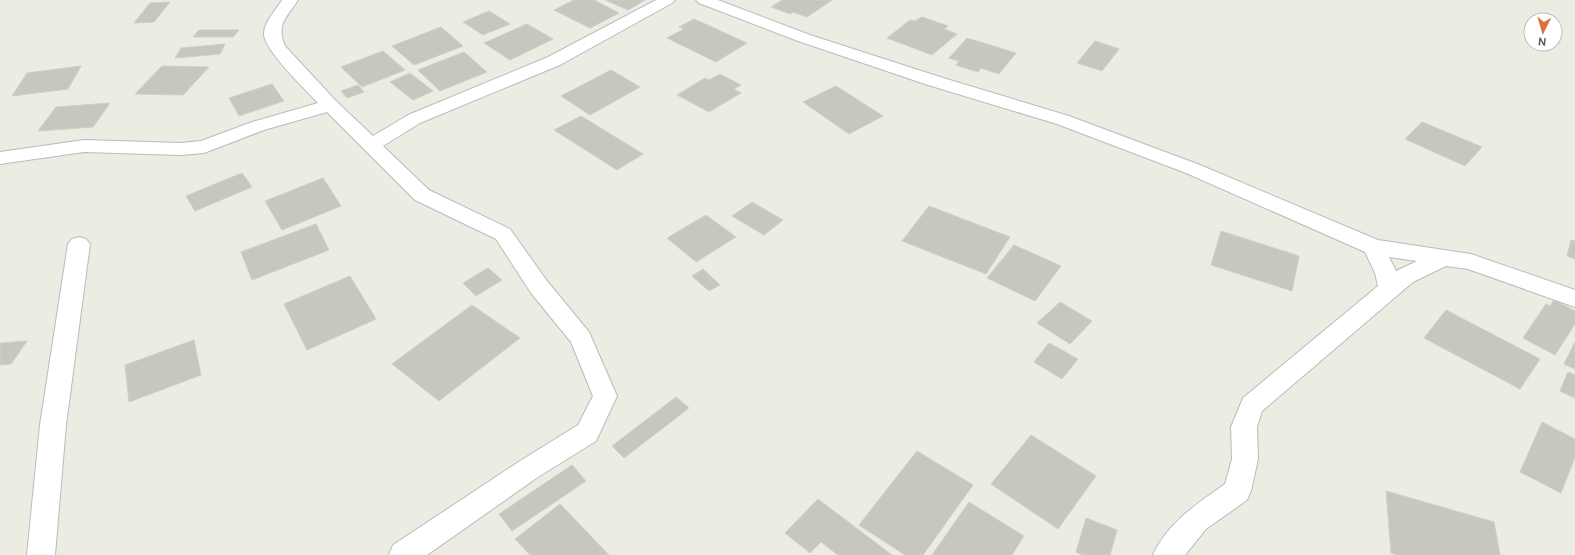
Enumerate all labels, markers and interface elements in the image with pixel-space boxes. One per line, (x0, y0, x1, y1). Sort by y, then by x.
north arrow (1523, 12, 1563, 52)
text: N (1538, 35, 1547, 49)

